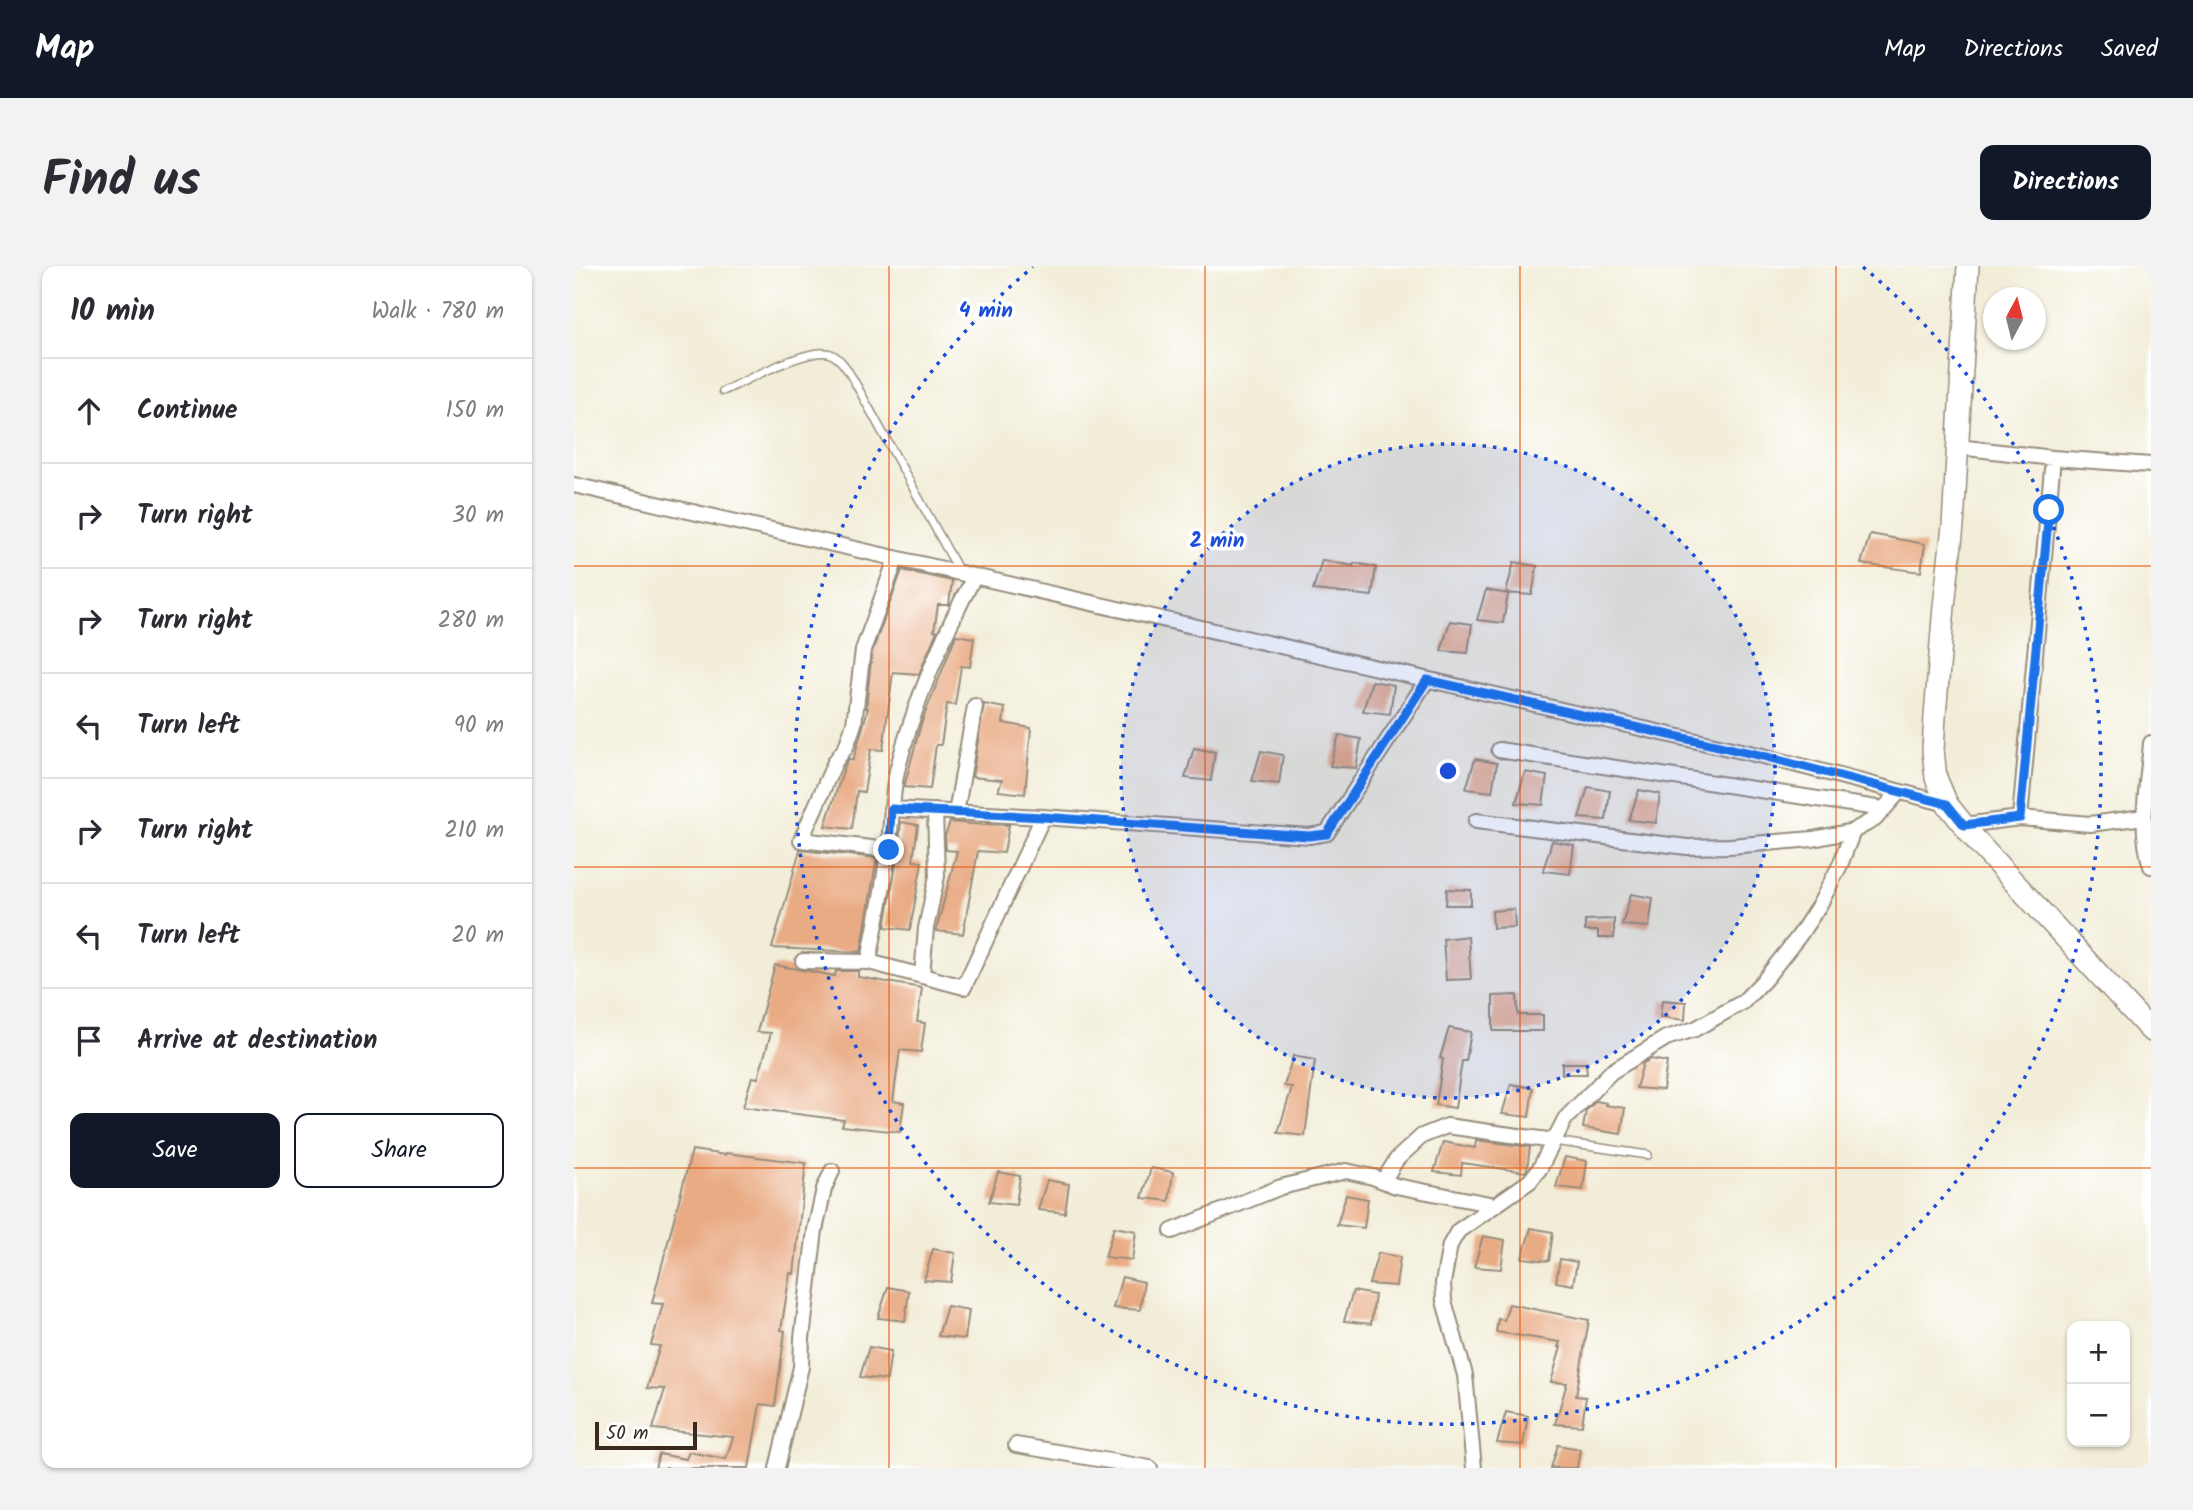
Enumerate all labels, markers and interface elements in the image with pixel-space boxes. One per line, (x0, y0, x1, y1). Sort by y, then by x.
text: Map (35, 23, 95, 76)
text: Map (1884, 30, 1926, 69)
text: Directions (1964, 30, 2063, 69)
text: Saved (2101, 30, 2158, 69)
text: Find us (42, 143, 200, 221)
button: Directions (1980, 145, 2151, 220)
north arrow (1983, 287, 2046, 350)
text: 10 min (70, 288, 155, 336)
text: Walk · 780 m (371, 294, 504, 330)
text: 4 min (959, 295, 1013, 328)
text: Continue (137, 390, 238, 432)
icon: ahead (70, 392, 108, 430)
text: 150 m (445, 393, 504, 429)
route start (2033, 494, 2064, 525)
text: Turn right (137, 495, 253, 537)
icon: right (70, 497, 108, 535)
text: 30 m (452, 498, 504, 534)
text: 2 min (1190, 525, 1244, 558)
text: Turn right (137, 600, 253, 642)
icon: right (70, 602, 108, 640)
text: 280 m (438, 603, 504, 639)
text: Turn left (137, 705, 240, 747)
icon: left (70, 707, 108, 745)
text: 90 m (454, 708, 504, 744)
centre of rings (1436, 759, 1460, 783)
text: Turn right (137, 810, 253, 852)
icon: right (70, 812, 108, 850)
text: 210 m (444, 813, 504, 849)
route end (873, 834, 904, 865)
text: Turn left (137, 915, 240, 957)
icon: left (70, 917, 108, 955)
text: 20 m (452, 918, 504, 954)
text: Arrive at destination (137, 1020, 377, 1062)
icon: arrive (70, 1022, 108, 1060)
button: Save (70, 1113, 280, 1188)
button: Share (294, 1113, 504, 1188)
map controls (2067, 1321, 2130, 1447)
button: + (2067, 1321, 2130, 1384)
button: − (2067, 1384, 2130, 1447)
scale bar (595, 1419, 696, 1451)
text: 50 m (606, 1419, 648, 1449)

